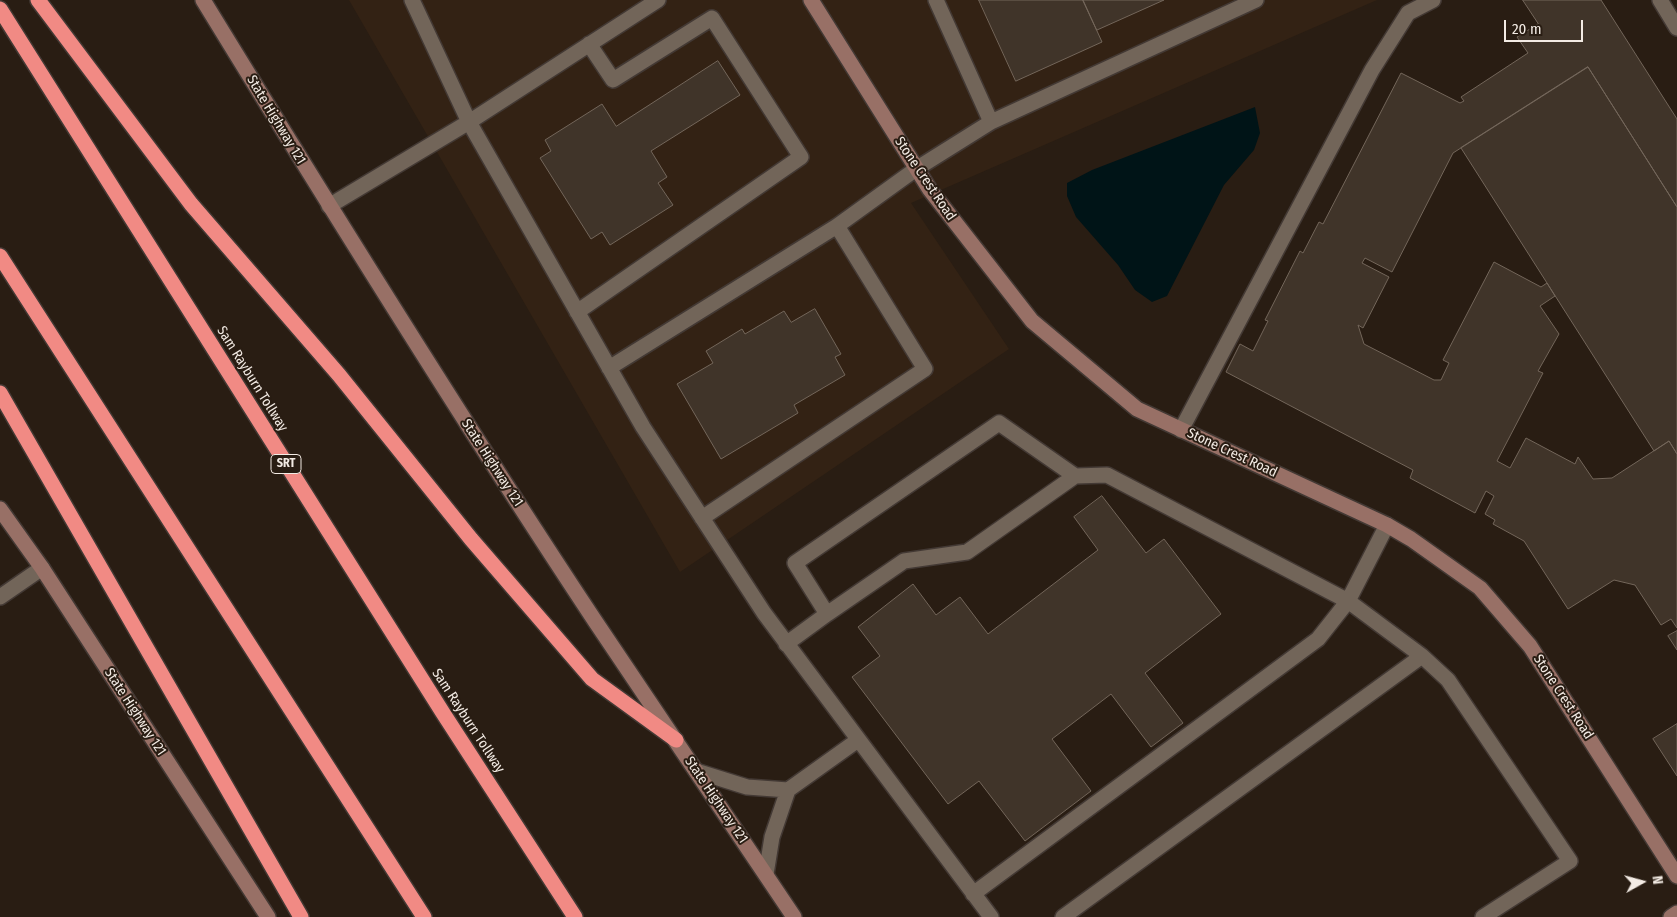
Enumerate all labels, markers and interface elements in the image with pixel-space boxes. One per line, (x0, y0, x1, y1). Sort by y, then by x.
scale bar (1507, 10, 1586, 42)
text: 20 m (1512, 20, 1542, 38)
street label: State Highway 121 (243, 72, 309, 168)
street label: Stone Crest Road (891, 134, 959, 224)
street label: Sam Rayburn Tollway (213, 323, 291, 435)
street label: State Highway 121 (458, 416, 526, 510)
street label: Stone Crest Road (1184, 425, 1280, 481)
road number: SRT (271, 454, 301, 474)
street label: Stone Crest Road (1529, 652, 1597, 742)
street label: State Highway 121 (101, 665, 169, 759)
street label: Sam Rayburn Tollway (428, 666, 508, 776)
street label: State Highway 121 (681, 754, 751, 846)
north arrow (1617, 857, 1667, 907)
text: N (1648, 875, 1666, 885)

